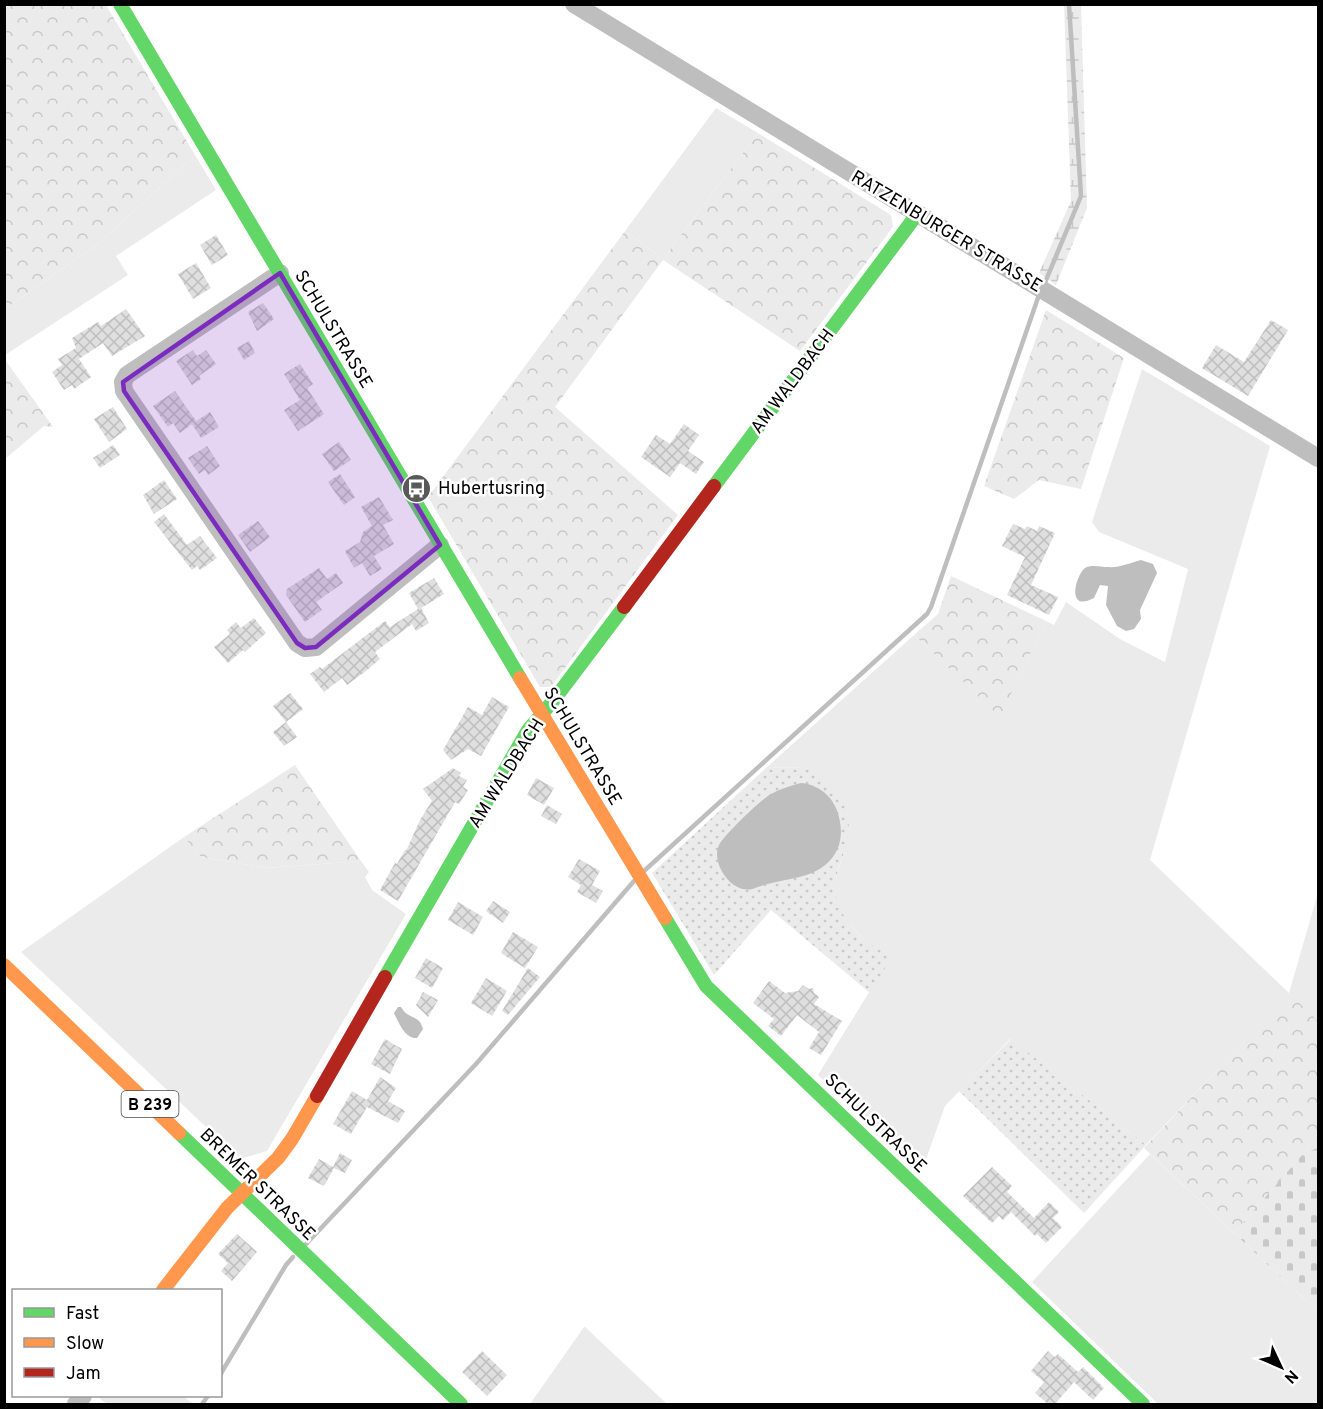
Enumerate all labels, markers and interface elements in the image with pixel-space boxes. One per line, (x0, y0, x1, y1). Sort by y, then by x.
street label: RATZENBURGER STRASSE (846, 166, 1046, 299)
street label: SCHULSTRASSE (288, 267, 377, 393)
street label: AM WALDBACH (746, 325, 840, 439)
bus stop icon: Hubertusring (401, 472, 433, 504)
place label: Hubertusring (438, 478, 545, 501)
street label: SCHULSTRASSE (537, 684, 626, 810)
street label: AM WALDBACH (464, 715, 550, 833)
street label: SCHULSTRASSE (819, 1069, 931, 1179)
road number: B 239 (122, 1091, 178, 1117)
street label: BREMER STRASSE (194, 1124, 320, 1246)
legend (12, 1289, 222, 1397)
text: Fast (66, 1303, 99, 1326)
text: Slow (66, 1333, 104, 1356)
north arrow (1251, 1337, 1311, 1397)
text: Jam (66, 1363, 101, 1386)
text: N (1279, 1365, 1302, 1387)

